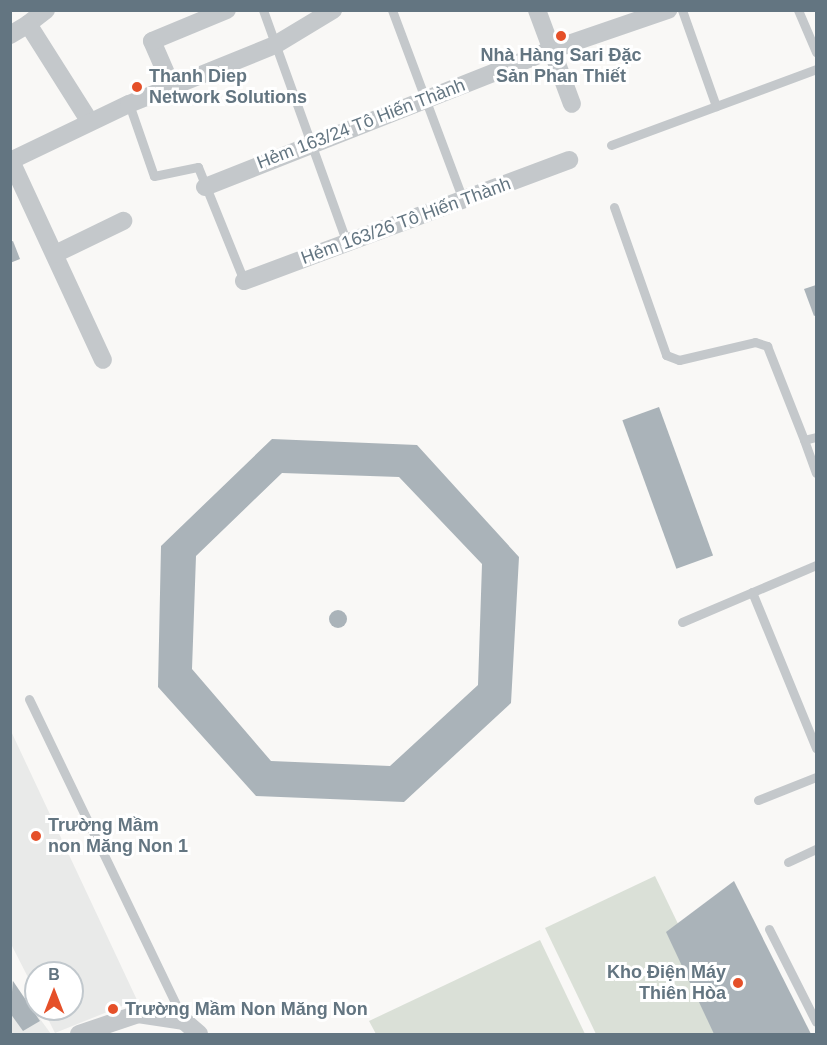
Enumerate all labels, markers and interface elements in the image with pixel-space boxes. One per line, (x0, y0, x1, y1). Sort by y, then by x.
marker: Nhà Hàng Sari Đặc Sản Phan Thiết (554, 29, 568, 43)
place label: Nhà Hàng Sari Đặc Sản Phan Thiết (480, 45, 642, 88)
place label: Thanh Diep Network Solutions (149, 66, 307, 109)
street label: Hẻm 163/24 Tô Hiến Thành (253, 74, 469, 174)
marker: Thanh Diep Network Solutions (130, 80, 144, 94)
street label: Hẻm 163/26 Tô Hiến Thành (298, 173, 514, 269)
place label: Trường Mầm non Măng Non 1 (48, 815, 188, 858)
marker: Trường Mầm non Măng Non 1 (29, 829, 43, 843)
north arrow (24, 961, 84, 1021)
place label: Kho Điện Máy Thiên Hòa (607, 962, 726, 1004)
text: B (48, 966, 60, 983)
marker: Kho Điện Máy Thiên Hòa (731, 976, 745, 990)
place label: Trường Mầm Non Măng Non (125, 998, 368, 1020)
marker: Trường Mầm Non Măng Non (106, 1002, 120, 1016)

